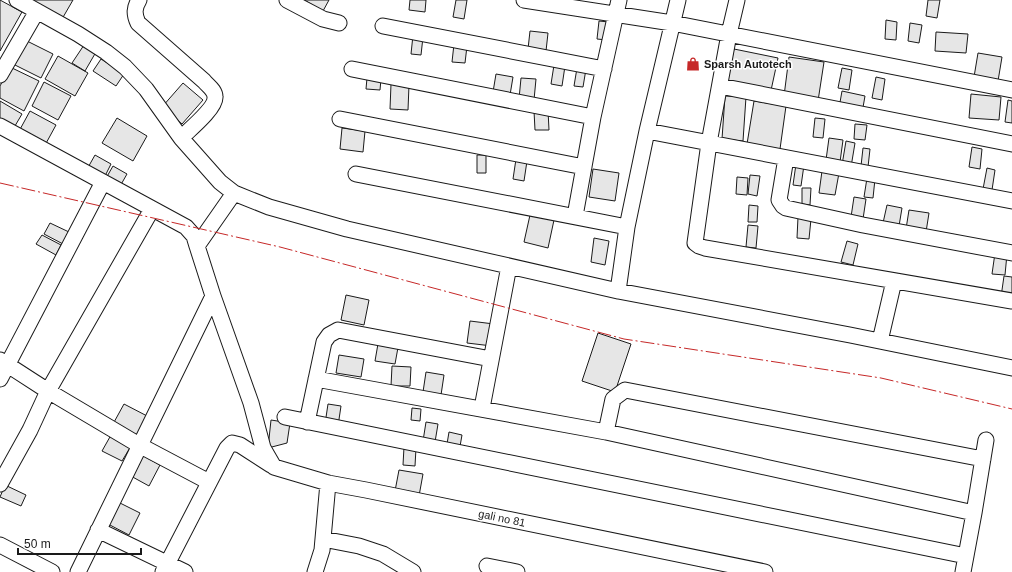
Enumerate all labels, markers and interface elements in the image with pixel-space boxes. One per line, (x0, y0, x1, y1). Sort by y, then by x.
shop icon: Sparsh Autotech (685, 56, 701, 72)
place label: Sparsh Autotech (704, 58, 792, 70)
street label: gali no 81 (477, 507, 527, 529)
scale bar (18, 530, 141, 556)
text: 50 m (24, 537, 51, 551)

